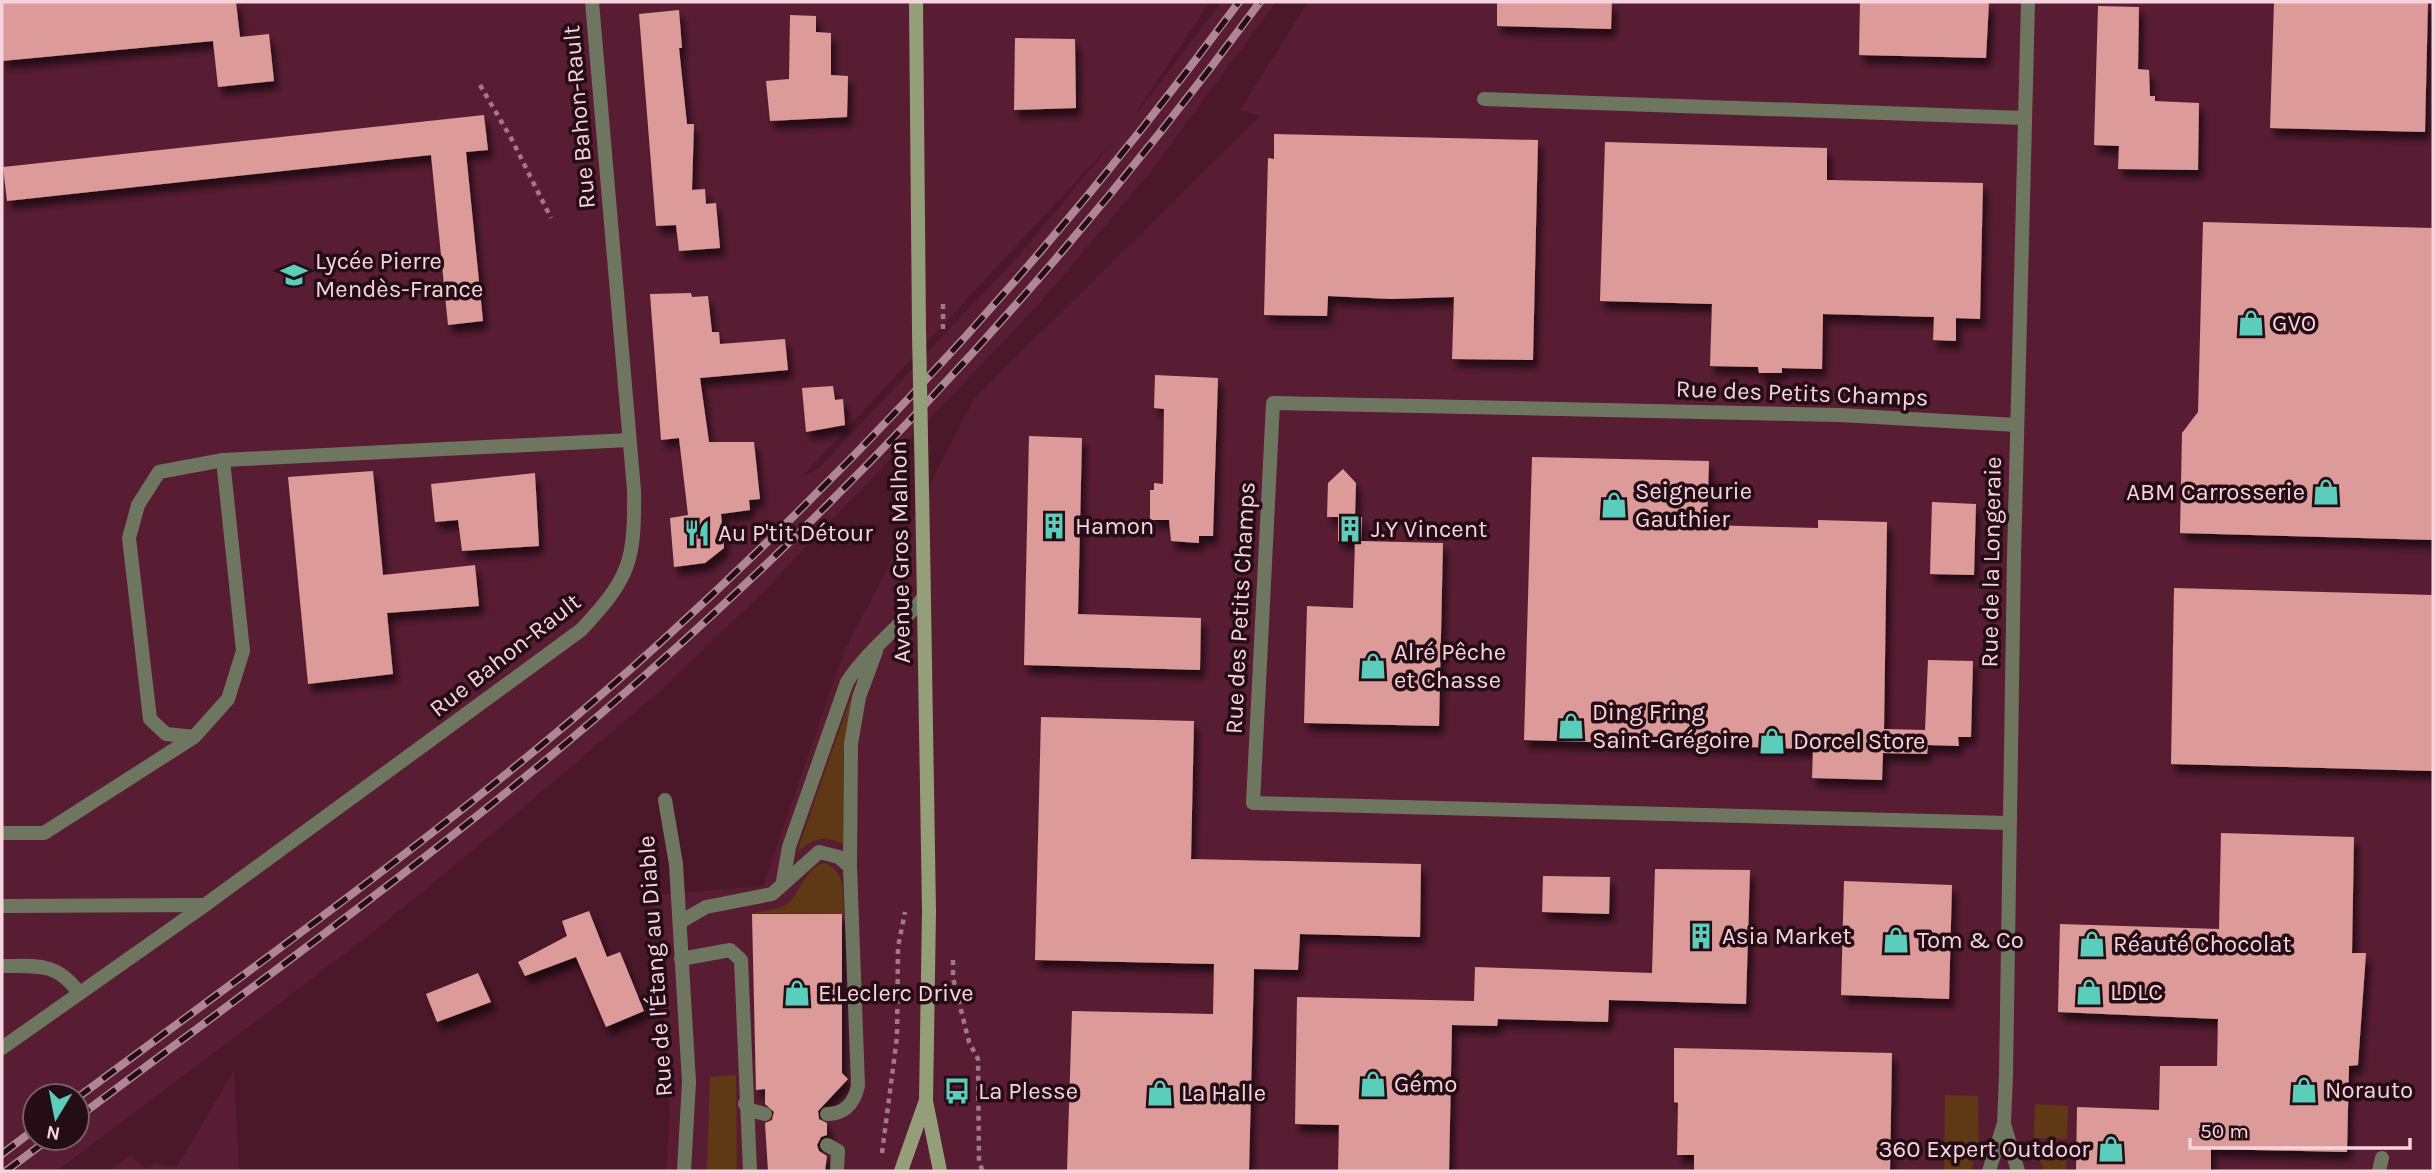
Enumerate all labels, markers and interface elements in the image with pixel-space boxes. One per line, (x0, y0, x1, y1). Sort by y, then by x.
street label: Rue Bahon-Rault (557, 24, 601, 210)
place label: Lycée Pierre Mendès-France (315, 247, 483, 303)
school or university icon: Lycée Pierre Mendès-France (279, 260, 309, 290)
shop icon: GVO (2236, 308, 2266, 338)
place label: GVO (2272, 309, 2316, 337)
street label: Rue des Petits Champs (1675, 375, 1929, 411)
street label: Avenue Gros Malhon (884, 440, 916, 664)
street label: Rue de la Longeraie (1975, 456, 2007, 668)
place label: Seigneurie Gauthier (1635, 477, 1752, 533)
shop icon: ABM Carrosserie (2311, 477, 2341, 507)
place label: ABM Carrosserie (2126, 478, 2305, 506)
street label: Rue des Petits Champs (1219, 481, 1261, 735)
shop icon: Seigneurie Gauthier (1599, 490, 1629, 520)
building icon: Hamon (1039, 511, 1069, 541)
place label: Hamon (1075, 512, 1154, 540)
building icon: J.Y Vincent (1335, 514, 1365, 544)
place label: J.Y Vincent (1371, 515, 1487, 543)
restaurant icon: Au P'tit Détour (682, 518, 712, 548)
place label: Au P'tit Détour (718, 519, 873, 547)
street label: Rue Bahon-Rault (424, 587, 586, 723)
place label: Alré Pêche et Chasse (1394, 638, 1506, 694)
shop icon: Alré Pêche et Chasse (1358, 651, 1388, 681)
place label: Ding Fring Saint-Grégoire (1592, 698, 1750, 754)
shop icon: Ding Fring Saint-Grégoire (1556, 711, 1586, 741)
shop icon: Dorcel Store (1757, 726, 1787, 756)
place label: Dorcel Store (1793, 727, 1925, 755)
street label: Rue de l'Étang au Diable (631, 834, 678, 1098)
building icon: Asia Market (1686, 921, 1716, 951)
place label: Asia Market (1722, 922, 1852, 950)
shop icon: Tom & Co (1881, 925, 1911, 955)
place label: Tom & Co (1917, 926, 2024, 954)
shop icon: Réauté Chocolat (2077, 929, 2107, 959)
place label: Réauté Chocolat (2113, 930, 2292, 958)
shop icon: LDLC (2074, 977, 2104, 1007)
shop icon: E.Leclerc Drive (782, 978, 812, 1008)
place label: LDLC (2110, 978, 2163, 1006)
place label: E.Leclerc Drive (818, 979, 974, 1007)
shop icon: Gémo (1358, 1069, 1388, 1099)
place label: Gémo (1394, 1070, 1457, 1098)
shop icon: Norauto (2289, 1075, 2319, 1105)
bus stop icon: La Plesse (942, 1076, 972, 1106)
place label: Norauto (2325, 1076, 2413, 1104)
place label: La Plesse (978, 1077, 1078, 1105)
shop icon: La Halle (1145, 1078, 1175, 1108)
place label: La Halle (1181, 1079, 1266, 1107)
north arrow (21, 1082, 91, 1152)
scale bar (2190, 1106, 2410, 1150)
text: 50 m (2200, 1119, 2249, 1143)
text: N (45, 1121, 62, 1145)
shop icon: 360 Expert Outdoor (2096, 1134, 2126, 1164)
place label: 360 Expert Outdoor (1878, 1135, 2090, 1163)

